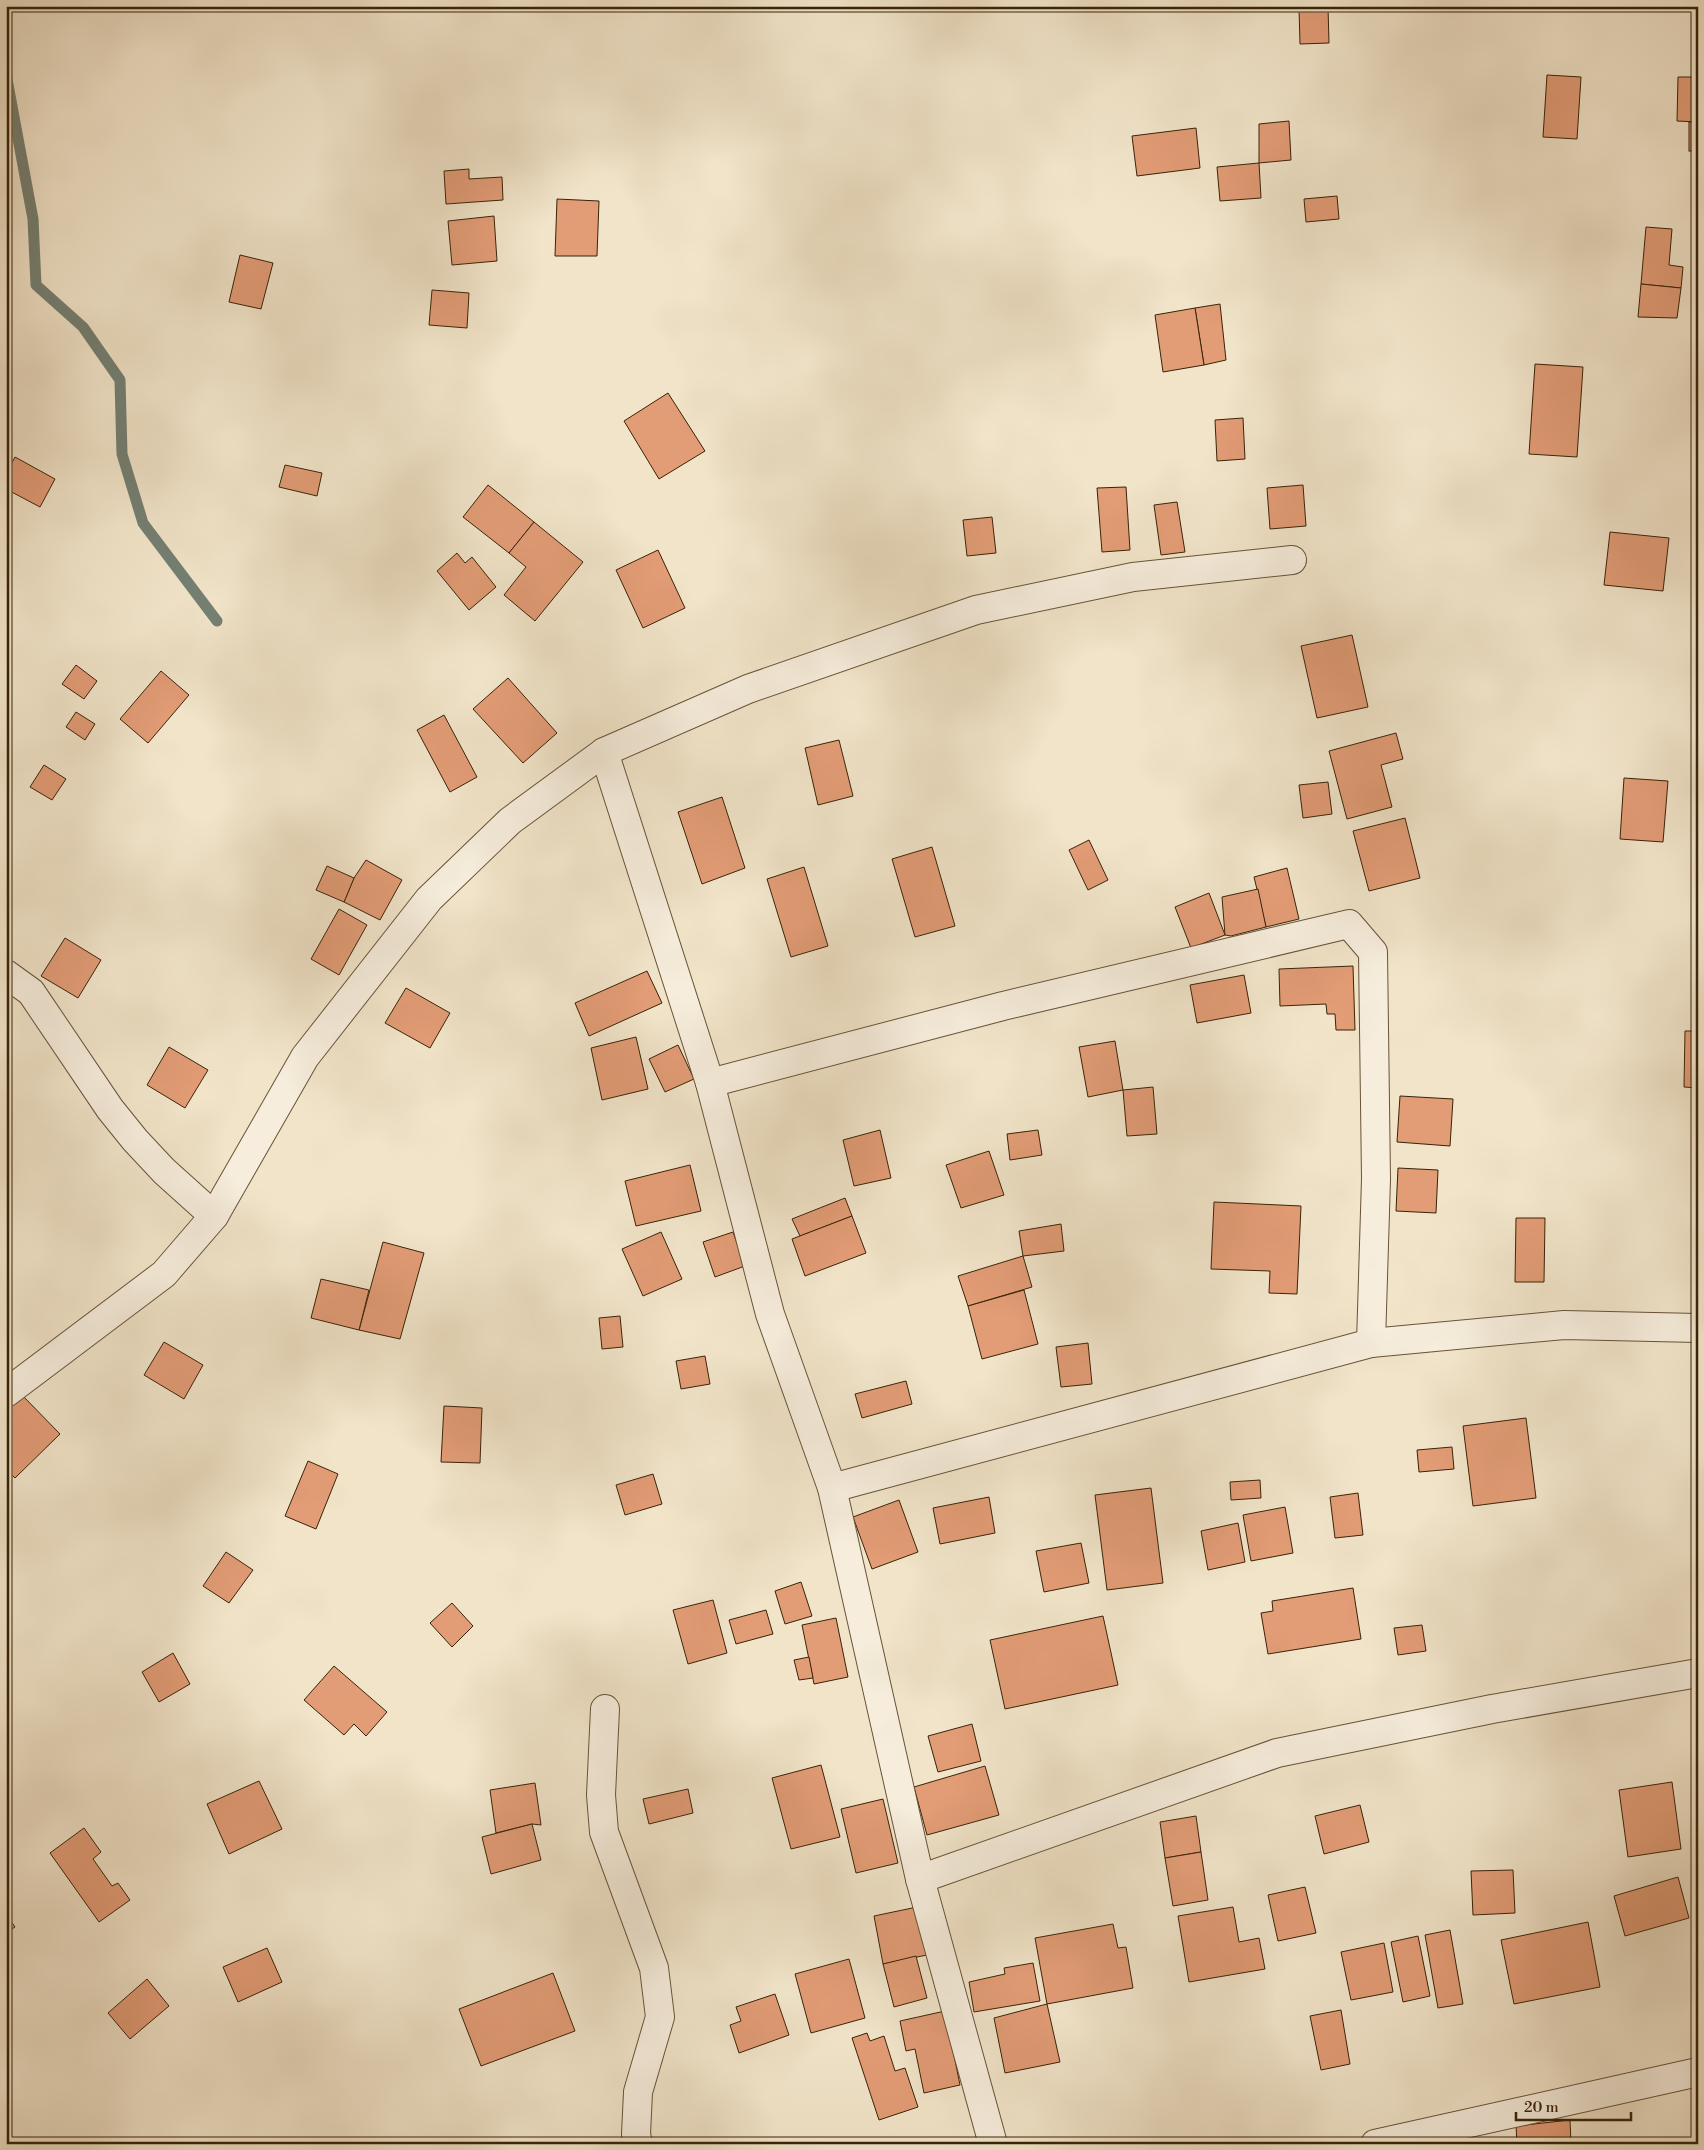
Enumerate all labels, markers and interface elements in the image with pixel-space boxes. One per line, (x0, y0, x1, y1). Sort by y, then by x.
scale bar (1516, 2090, 1632, 2122)
text: 20 m (1524, 2098, 1559, 2117)

